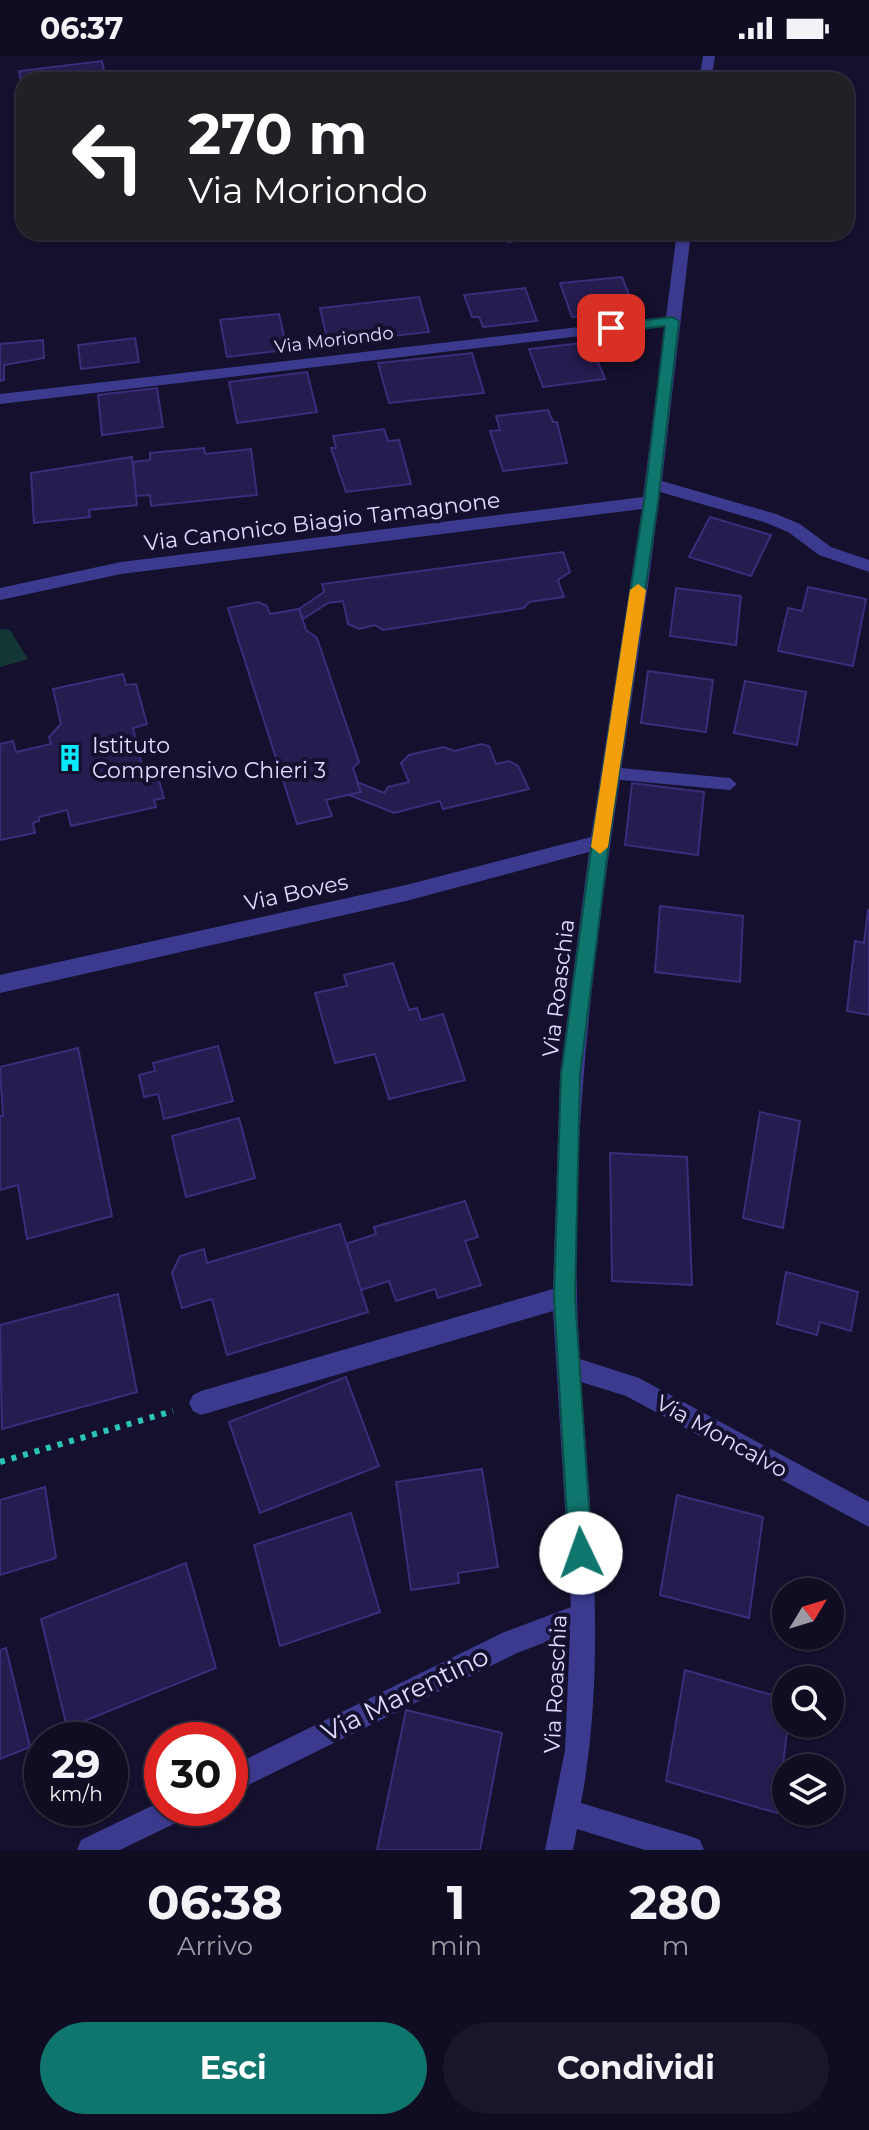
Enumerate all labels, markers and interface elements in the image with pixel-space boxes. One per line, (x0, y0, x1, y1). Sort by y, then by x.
text: 06:37 (40, 10, 123, 47)
text: 270 m (188, 100, 367, 168)
icon: left (56, 104, 160, 208)
text: Via Moriondo (188, 168, 428, 212)
pin (577, 294, 645, 362)
icon: arrive (589, 306, 633, 350)
street label: Via Moriondo (273, 322, 395, 358)
street label: Via Canonico Biagio Tamagnone (143, 486, 502, 557)
place label: Istituto Comprensivo Chieri 3 (92, 732, 326, 784)
building icon: Istituto Comprensivo Chieri 3 (55, 743, 85, 773)
street label: Via Boves (242, 868, 351, 917)
street label: Via Roaschia (537, 917, 580, 1059)
street label: Via Moncalvo (651, 1389, 792, 1484)
position arrow (539, 1511, 623, 1595)
north arrow (772, 1578, 844, 1650)
map controls (772, 1578, 844, 1826)
street label: Via Roaschia (538, 1614, 573, 1754)
street label: Via Marentino (316, 1640, 494, 1748)
button: search (772, 1666, 844, 1738)
speed limit sign: 30 (144, 1722, 248, 1826)
text: 29 (51, 1739, 101, 1788)
button: layers (772, 1754, 844, 1826)
text: km/h (49, 1782, 103, 1806)
text: 06:38 (147, 1873, 283, 1931)
text: 1 (447, 1873, 466, 1931)
text: 280 (629, 1873, 722, 1931)
text: Arrivo (177, 1930, 253, 1962)
text: min (430, 1930, 482, 1962)
text: m (662, 1930, 689, 1962)
button: Esci (40, 2022, 427, 2114)
button: Condividi (443, 2022, 829, 2114)

